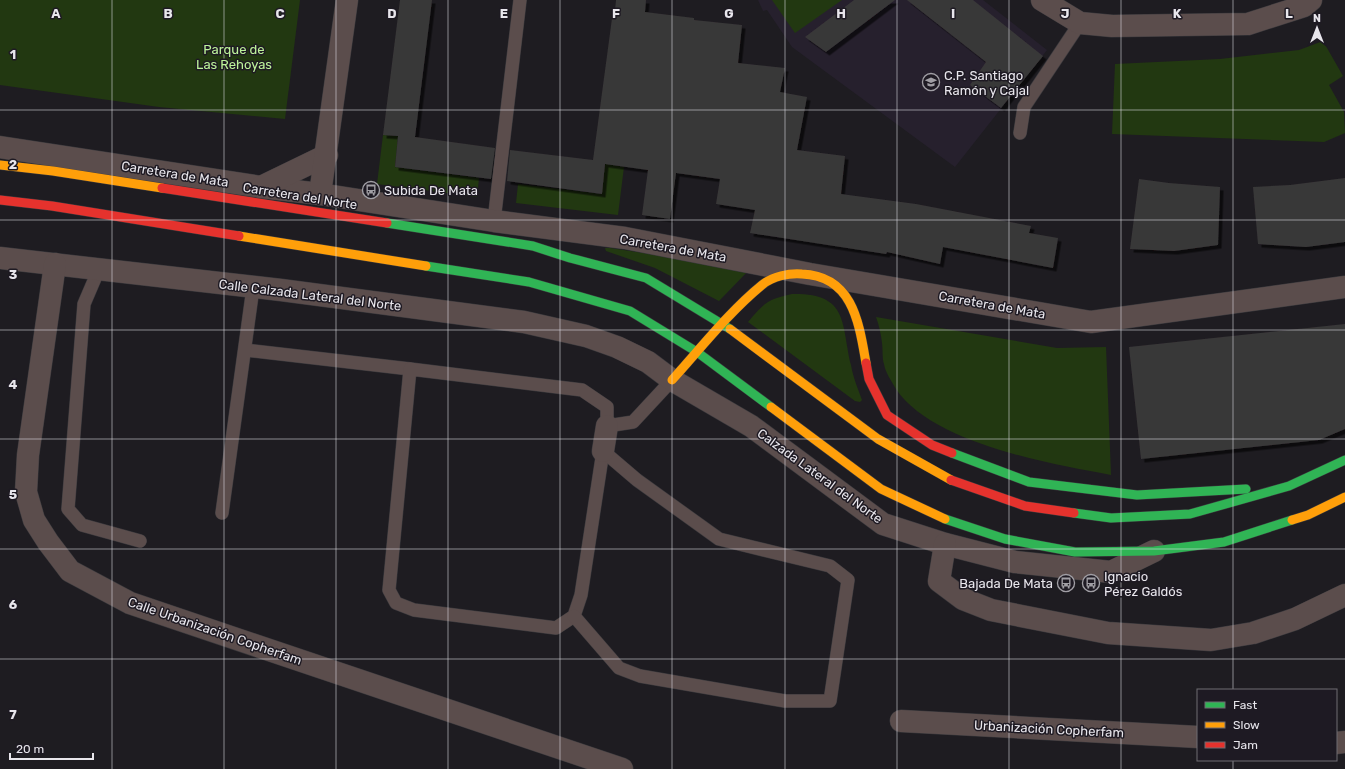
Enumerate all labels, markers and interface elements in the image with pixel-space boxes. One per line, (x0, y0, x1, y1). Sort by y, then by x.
text: A (51, 6, 61, 21)
text: B (163, 6, 173, 21)
text: C (275, 6, 285, 21)
text: D (387, 6, 397, 21)
text: E (500, 6, 508, 21)
text: F (612, 6, 620, 21)
text: G (724, 6, 734, 21)
text: H (836, 6, 846, 21)
text: I (951, 6, 955, 21)
text: J (1061, 6, 1069, 21)
text: K (1173, 6, 1182, 21)
text: L (1285, 6, 1293, 21)
north arrow (1297, 8, 1337, 48)
text: N (1313, 12, 1321, 25)
park label: Parque de Las Rehoyas (196, 42, 272, 72)
text: 1 (10, 47, 16, 62)
place label: C.P. Santiago Ramón y Cajal (944, 68, 1029, 98)
school or university icon: C.P. Santiago Ramón y Cajal (921, 72, 941, 92)
text: 2 (9, 157, 17, 172)
street label: Carretera de Mata (120, 158, 230, 190)
street label: Carretera del Norte (242, 180, 358, 212)
bus stop icon: Subida De Mata (361, 180, 381, 200)
place label: Subida De Mata (384, 183, 478, 198)
street label: Carretera de Mata (618, 231, 728, 265)
text: 3 (9, 267, 18, 282)
street label: Calle Calzada Lateral del Norte (218, 276, 402, 314)
street label: Carretera de Mata (937, 288, 1047, 322)
text: 4 (9, 377, 18, 392)
street label: Calzada Lateral del Norte (754, 425, 886, 527)
text: 5 (9, 487, 17, 502)
place label: Ignacio Pérez Galdós (1104, 569, 1183, 599)
bus stop icon: Bajada De Mata (1056, 573, 1076, 593)
bus stop icon: Ignacio Pérez Galdós (1081, 573, 1101, 593)
place label: Bajada De Mata (959, 576, 1053, 591)
street label: Calle Urbanización Copherfam (126, 594, 304, 668)
text: 6 (9, 597, 18, 612)
legend (1197, 689, 1337, 761)
text: Fast (1233, 698, 1257, 712)
text: 7 (9, 707, 17, 722)
street label: Urbanización Copherfam (974, 718, 1124, 740)
text: Slow (1233, 718, 1260, 732)
scale bar (10, 735, 93, 761)
text: Jam (1233, 738, 1258, 752)
text: 20 m (16, 742, 44, 756)

